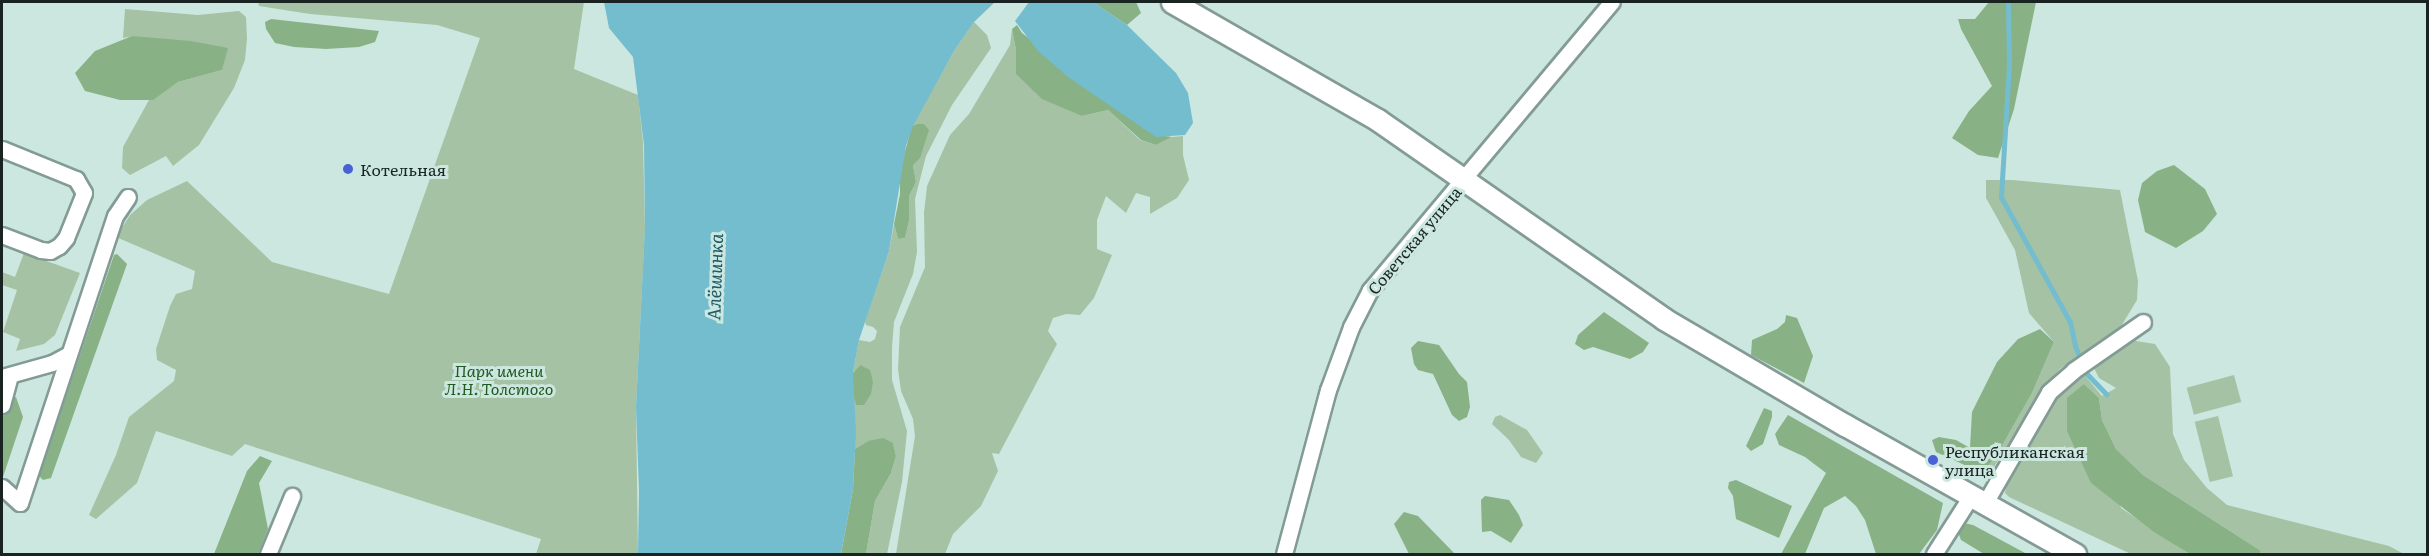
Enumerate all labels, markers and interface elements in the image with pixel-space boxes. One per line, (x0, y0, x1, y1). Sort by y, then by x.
place label: Котельная (360, 159, 446, 179)
marker: Котельная (341, 162, 355, 176)
street label: Советская улица (1363, 182, 1465, 298)
water label: Алёшинка (703, 233, 727, 321)
park label: Парк имени Л.Н. Толстого (445, 360, 553, 398)
place label: Республиканская улица (1945, 441, 2085, 479)
marker: Республиканская улица (1926, 453, 1940, 467)

